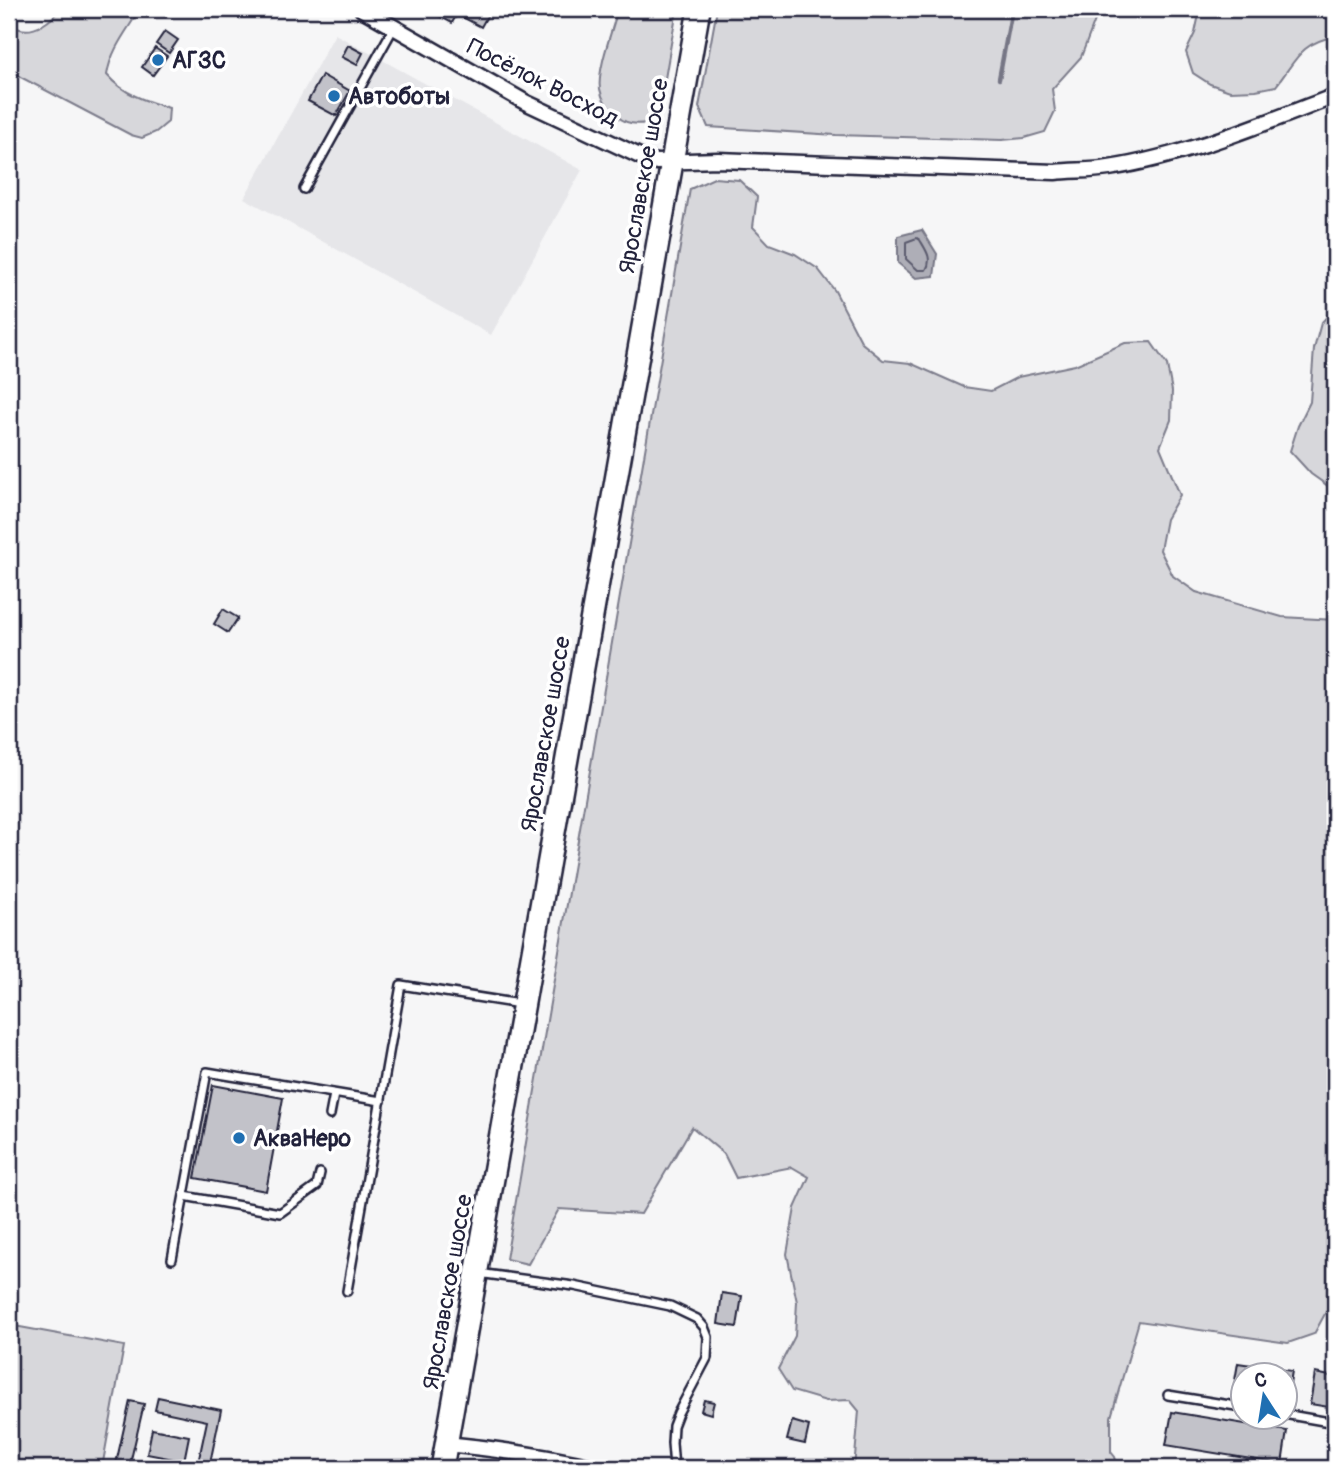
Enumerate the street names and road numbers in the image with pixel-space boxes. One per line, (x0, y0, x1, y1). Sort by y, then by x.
street label: Посёлок Восход (462, 32, 624, 133)
street label: Ярославское шоссе (612, 75, 675, 276)
street label: Ярославское шоссе (514, 633, 577, 834)
street label: Ярославское шоссе (416, 1191, 479, 1392)

